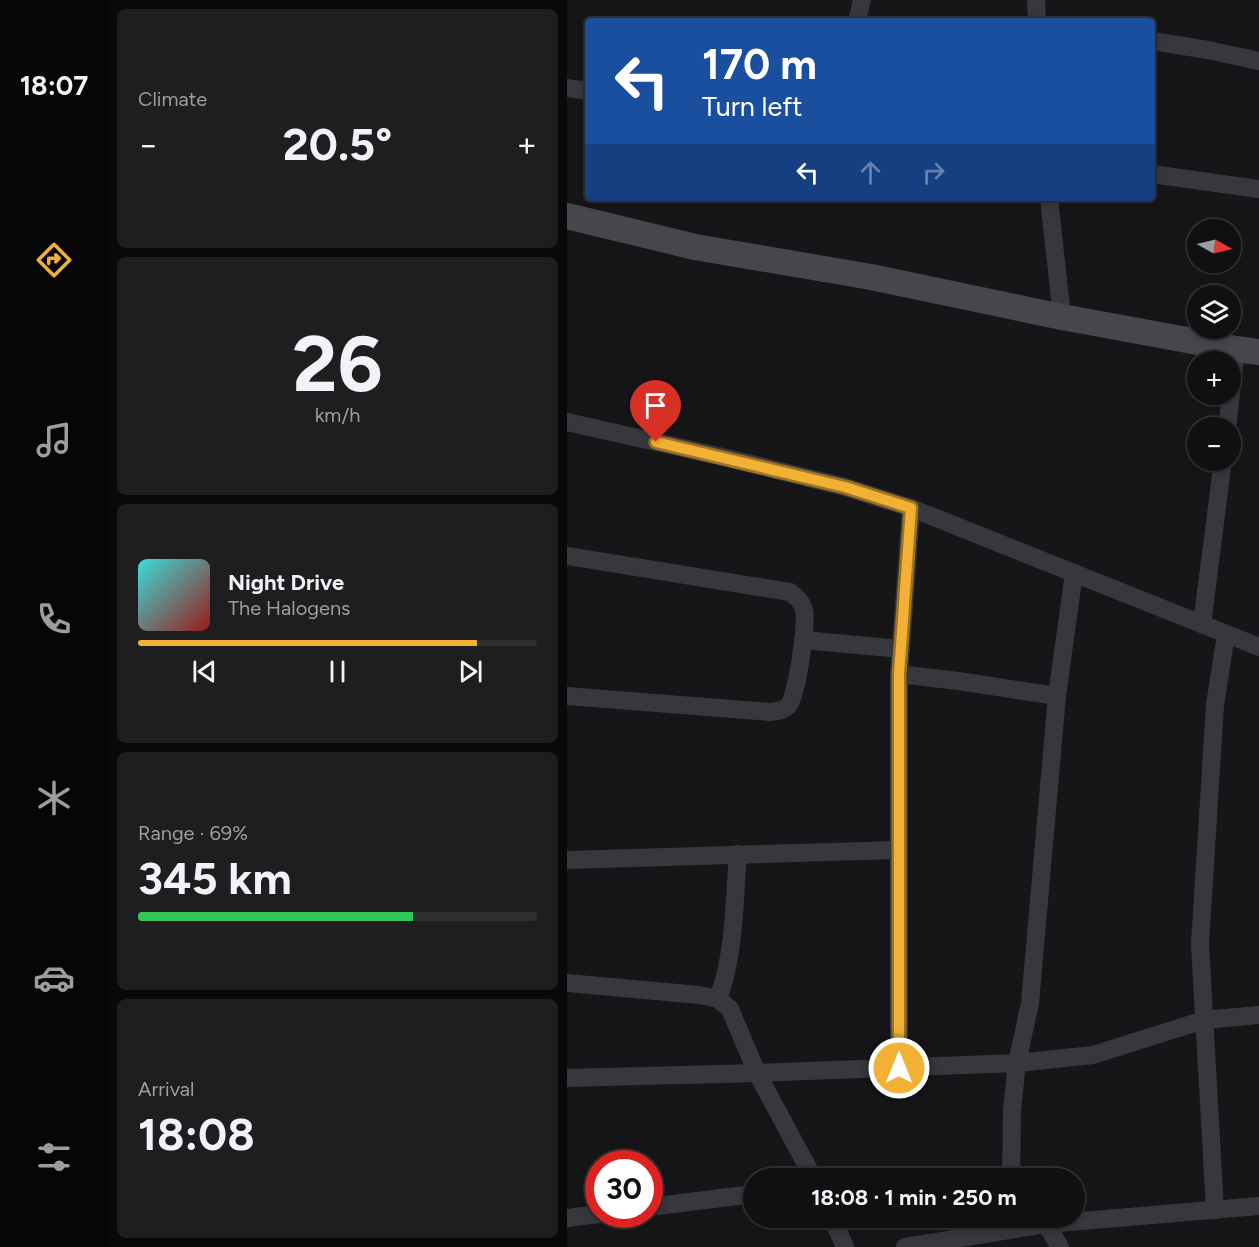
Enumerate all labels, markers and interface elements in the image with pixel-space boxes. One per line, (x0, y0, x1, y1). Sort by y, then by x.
text: 170 m (702, 39, 817, 90)
icon: left (603, 42, 681, 120)
text: 18:07 (20, 69, 88, 102)
text: Climate (138, 87, 207, 111)
text: Turn left (702, 90, 802, 123)
text: 20.5° (283, 117, 392, 171)
text: − (138, 125, 159, 164)
text: + (516, 125, 537, 164)
icon: left (791, 156, 824, 189)
icon: ahead (854, 156, 887, 189)
icon: right (917, 156, 950, 189)
north arrow (1187, 219, 1241, 273)
map controls (1187, 219, 1241, 471)
icon: directions (33, 239, 75, 281)
button: layers (1187, 285, 1241, 339)
text: 26 (292, 317, 383, 411)
button: + (1187, 351, 1241, 405)
pin (630, 380, 681, 442)
icon: arrive (639, 389, 672, 422)
text: km/h (315, 403, 360, 427)
button: − (1187, 417, 1241, 471)
icon: music (33, 419, 75, 461)
text: Night Drive (228, 569, 344, 596)
text: The Halogens (228, 596, 350, 620)
icon: phone (33, 598, 75, 640)
icon: previous (188, 655, 221, 688)
icon: pause (321, 655, 354, 688)
icon: next (454, 655, 487, 688)
icon: climate (33, 777, 75, 819)
text: Range · 69% (138, 821, 248, 845)
text: 345 km (138, 851, 292, 905)
icon: car (33, 957, 75, 999)
position arrow (867, 1036, 931, 1100)
text: Arrival (138, 1077, 194, 1101)
text: 18:08 (138, 1107, 255, 1161)
icon: filters (33, 1136, 75, 1178)
speed limit sign: 30 (585, 1150, 663, 1228)
text: 18:08 · 1 min · 250 m (811, 1184, 1017, 1211)

